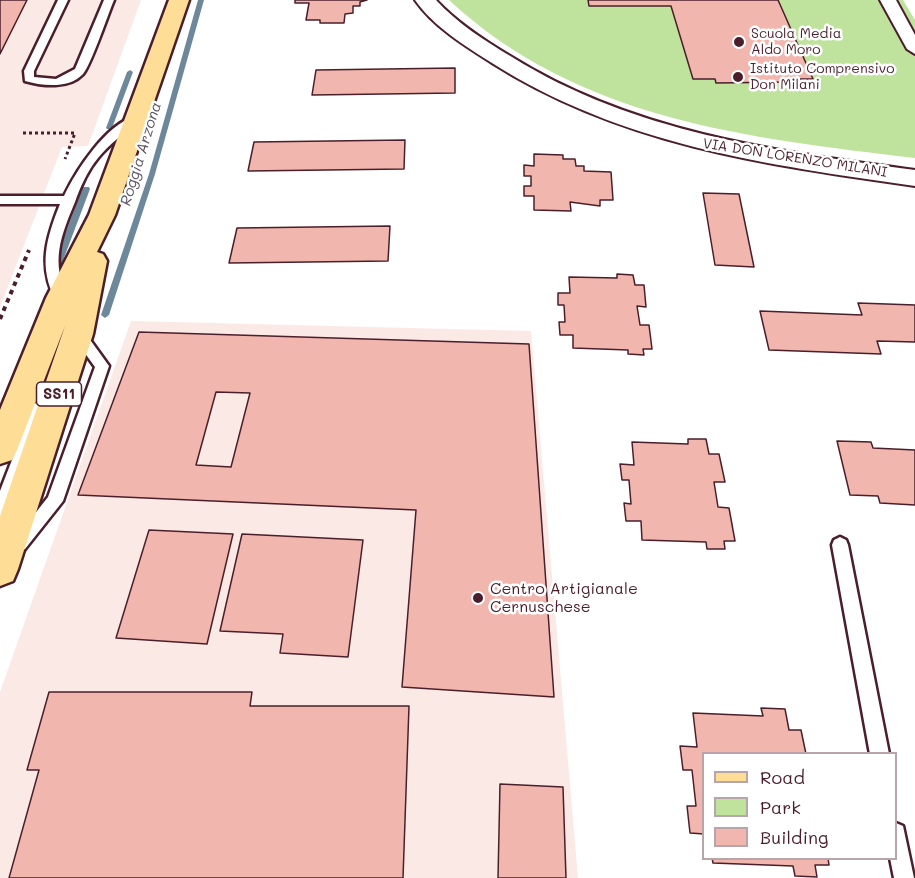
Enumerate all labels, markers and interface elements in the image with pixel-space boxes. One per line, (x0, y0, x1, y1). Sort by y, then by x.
place label: Scuola Media Aldo Moro (751, 26, 841, 58)
marker: Scuola Media Aldo Moro (732, 35, 746, 49)
place label: Istituto Comprensivo Don Milani (750, 61, 894, 94)
marker: Istituto Comprensivo Don Milani (731, 70, 745, 84)
water label: Roggia Arzona (117, 100, 165, 208)
street label: VIA DON LORENZO MILANI (702, 135, 888, 181)
road number: SS11 (36, 382, 82, 406)
place label: Centro Artigianale Cernuschese (490, 579, 638, 617)
marker: Centro Artigianale Cernuschese (471, 591, 485, 605)
legend (702, 752, 897, 860)
text: Road (760, 765, 805, 789)
text: Park (760, 795, 801, 819)
text: Building (760, 825, 828, 849)

